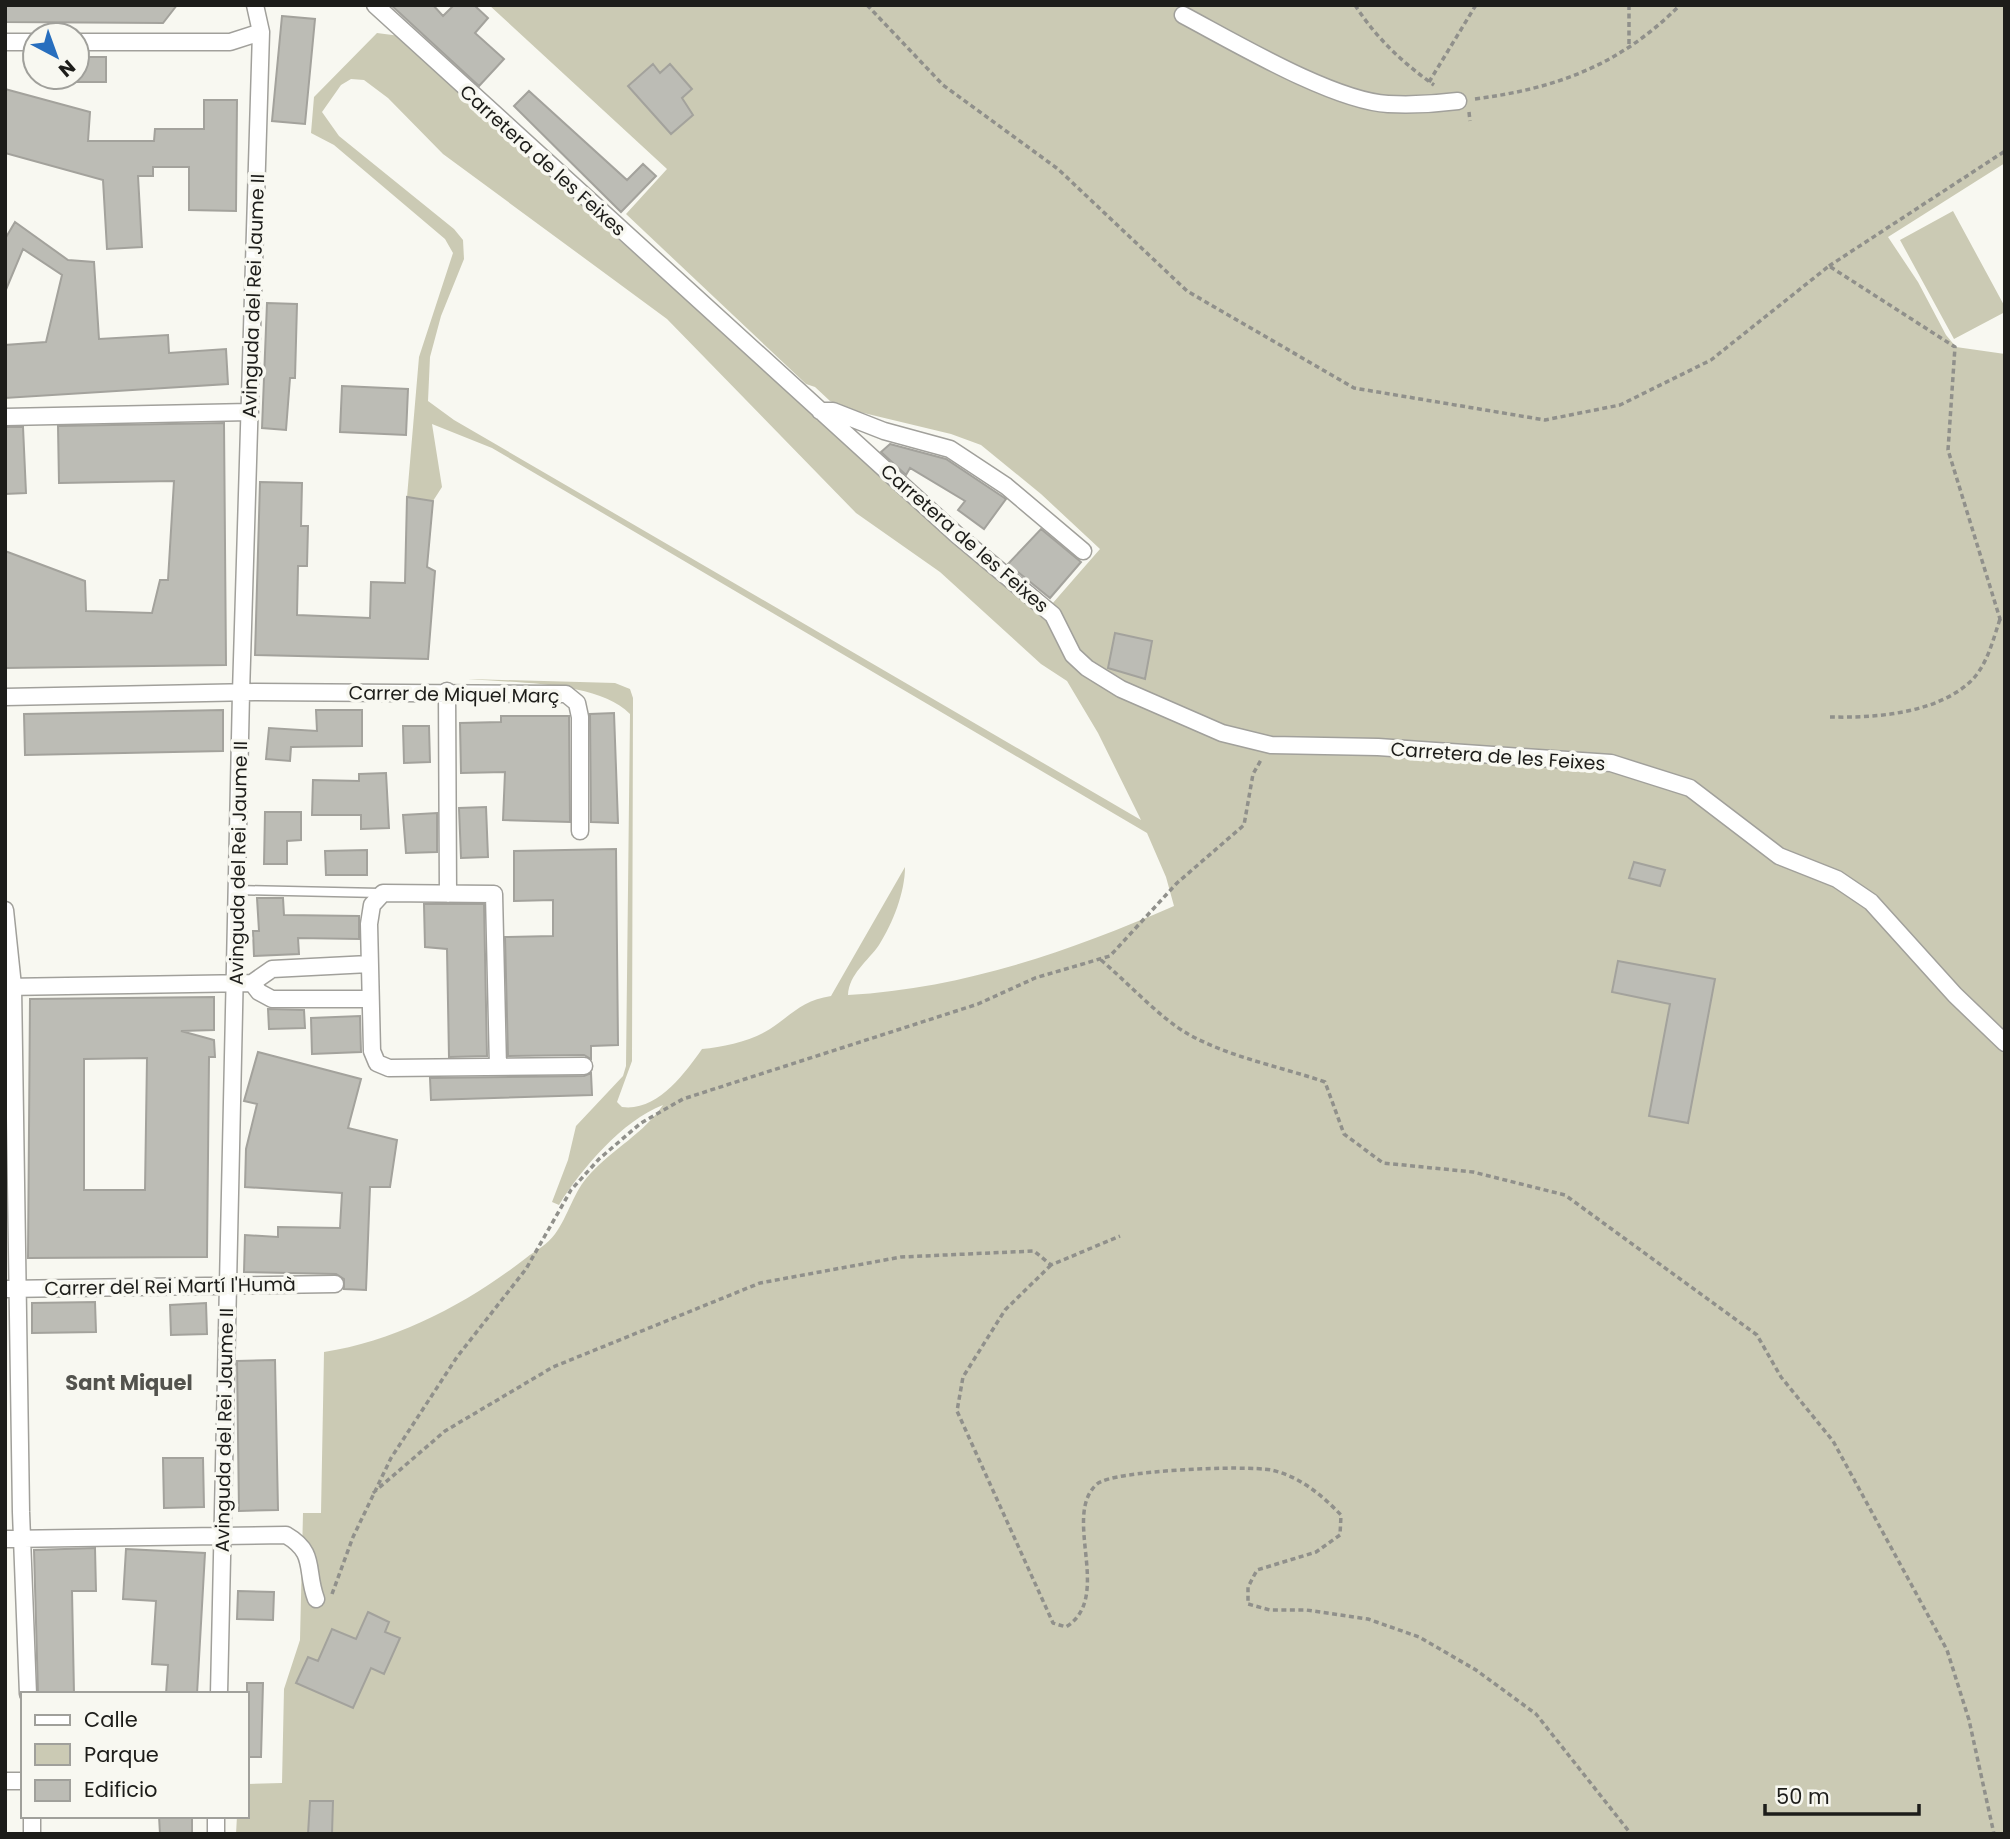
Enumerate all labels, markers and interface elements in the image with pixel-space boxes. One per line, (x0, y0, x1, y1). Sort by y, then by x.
north arrow (21, 21, 91, 91)
text: N (53, 54, 81, 83)
street label: Carretera de les Feixes (454, 78, 632, 242)
street label: Avinguda del Rei Jaume II (236, 173, 271, 419)
street label: Carretera de les Feixes (875, 458, 1055, 619)
street label: Carrer de Miquel Març (348, 679, 560, 710)
street label: Carretera de les Feixes (1390, 736, 1606, 777)
street label: Avinguda del Rei Jaume II (223, 741, 254, 985)
street label: Carrer del Rei Martí l'Humà (44, 1271, 296, 1302)
street label: Avinguda del Rei Jaume II (209, 1308, 240, 1552)
district label: Sant Miquel (65, 1368, 193, 1397)
legend (21, 1692, 248, 1818)
text: Calle (84, 1705, 138, 1734)
text: Parque (84, 1740, 159, 1769)
scale bar (1765, 1772, 1919, 1816)
text: Edificio (84, 1775, 158, 1804)
text: 50 m (1776, 1782, 1830, 1811)

